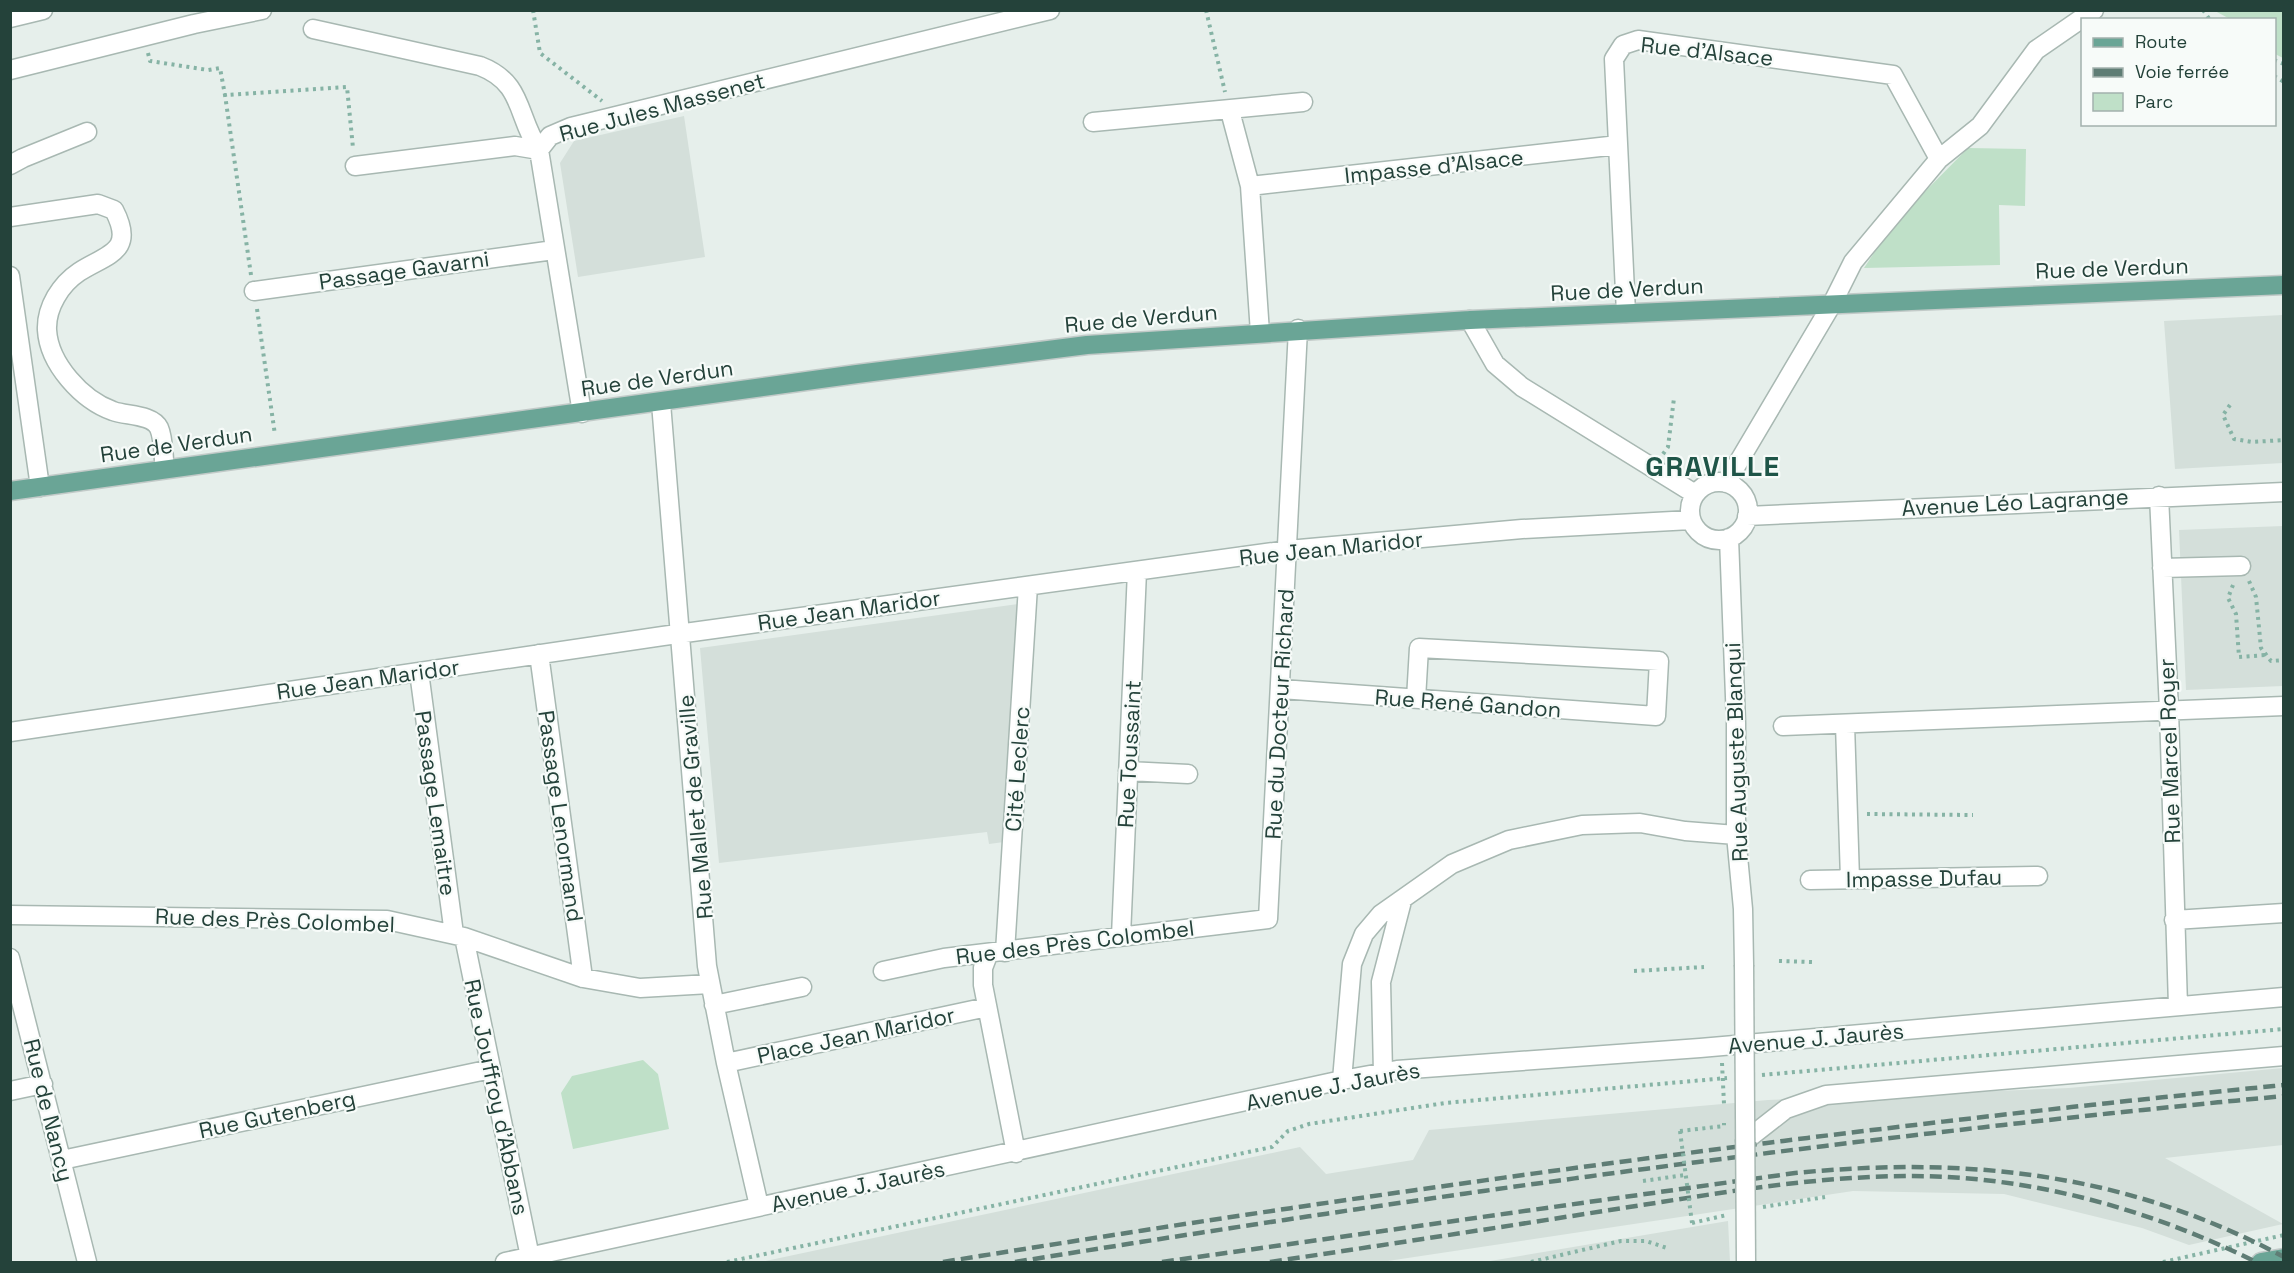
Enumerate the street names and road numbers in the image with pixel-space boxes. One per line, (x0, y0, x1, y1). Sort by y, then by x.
street label: Rue d'Alsace (1639, 30, 1775, 72)
street label: Rue Jules Massenet (556, 66, 768, 148)
street label: Impasse d'Alsace (1343, 143, 1525, 189)
street label: Passage Gavarni (317, 244, 491, 296)
street label: Rue de Verdun (2035, 251, 2189, 285)
street label: Rue de Verdun (1550, 271, 1704, 307)
street label: Rue de Verdun (1063, 297, 1219, 339)
street label: Rue de Verdun (579, 353, 735, 403)
street label: Rue de Verdun (98, 419, 254, 469)
street label: Avenue Léo Lagrange (1901, 482, 2129, 522)
street label: Rue Jean Maridor (1238, 524, 1424, 572)
street label: Rue Jean Maridor (756, 583, 942, 637)
street label: Rue du Docteur Richard (1258, 588, 1300, 840)
street label: Rue Auguste Blanqui (1718, 642, 1754, 862)
street label: Rue Jean Maridor (275, 652, 461, 706)
street label: Rue Marcel Royer (2152, 658, 2186, 844)
street label: Rue Toussaint (1111, 680, 1147, 828)
street label: Rue René Gandon (1374, 683, 1562, 723)
street label: Rue Mallet de Graville (671, 694, 719, 920)
street label: Cité Leclerc (999, 705, 1035, 833)
street label: Passage Lenormand (532, 708, 590, 924)
street label: Passage Lemaitre (409, 709, 463, 897)
street label: Impasse Dufau (1846, 863, 2002, 893)
street label: Rue des Près Colombel (155, 902, 395, 938)
street label: Rue des Près Colombel (954, 913, 1196, 971)
street label: Rue Jouffroy d'Abbans (458, 976, 536, 1218)
street label: Place Jean Maridor (755, 1000, 957, 1070)
street label: Avenue J. Jaurès (1727, 1016, 1905, 1060)
street label: Rue de Nancy (18, 1036, 80, 1184)
street label: Avenue J. Jaurès (1244, 1055, 1422, 1117)
street label: Rue Gutenberg (196, 1084, 358, 1144)
street label: Avenue J. Jaurès (769, 1154, 947, 1218)

